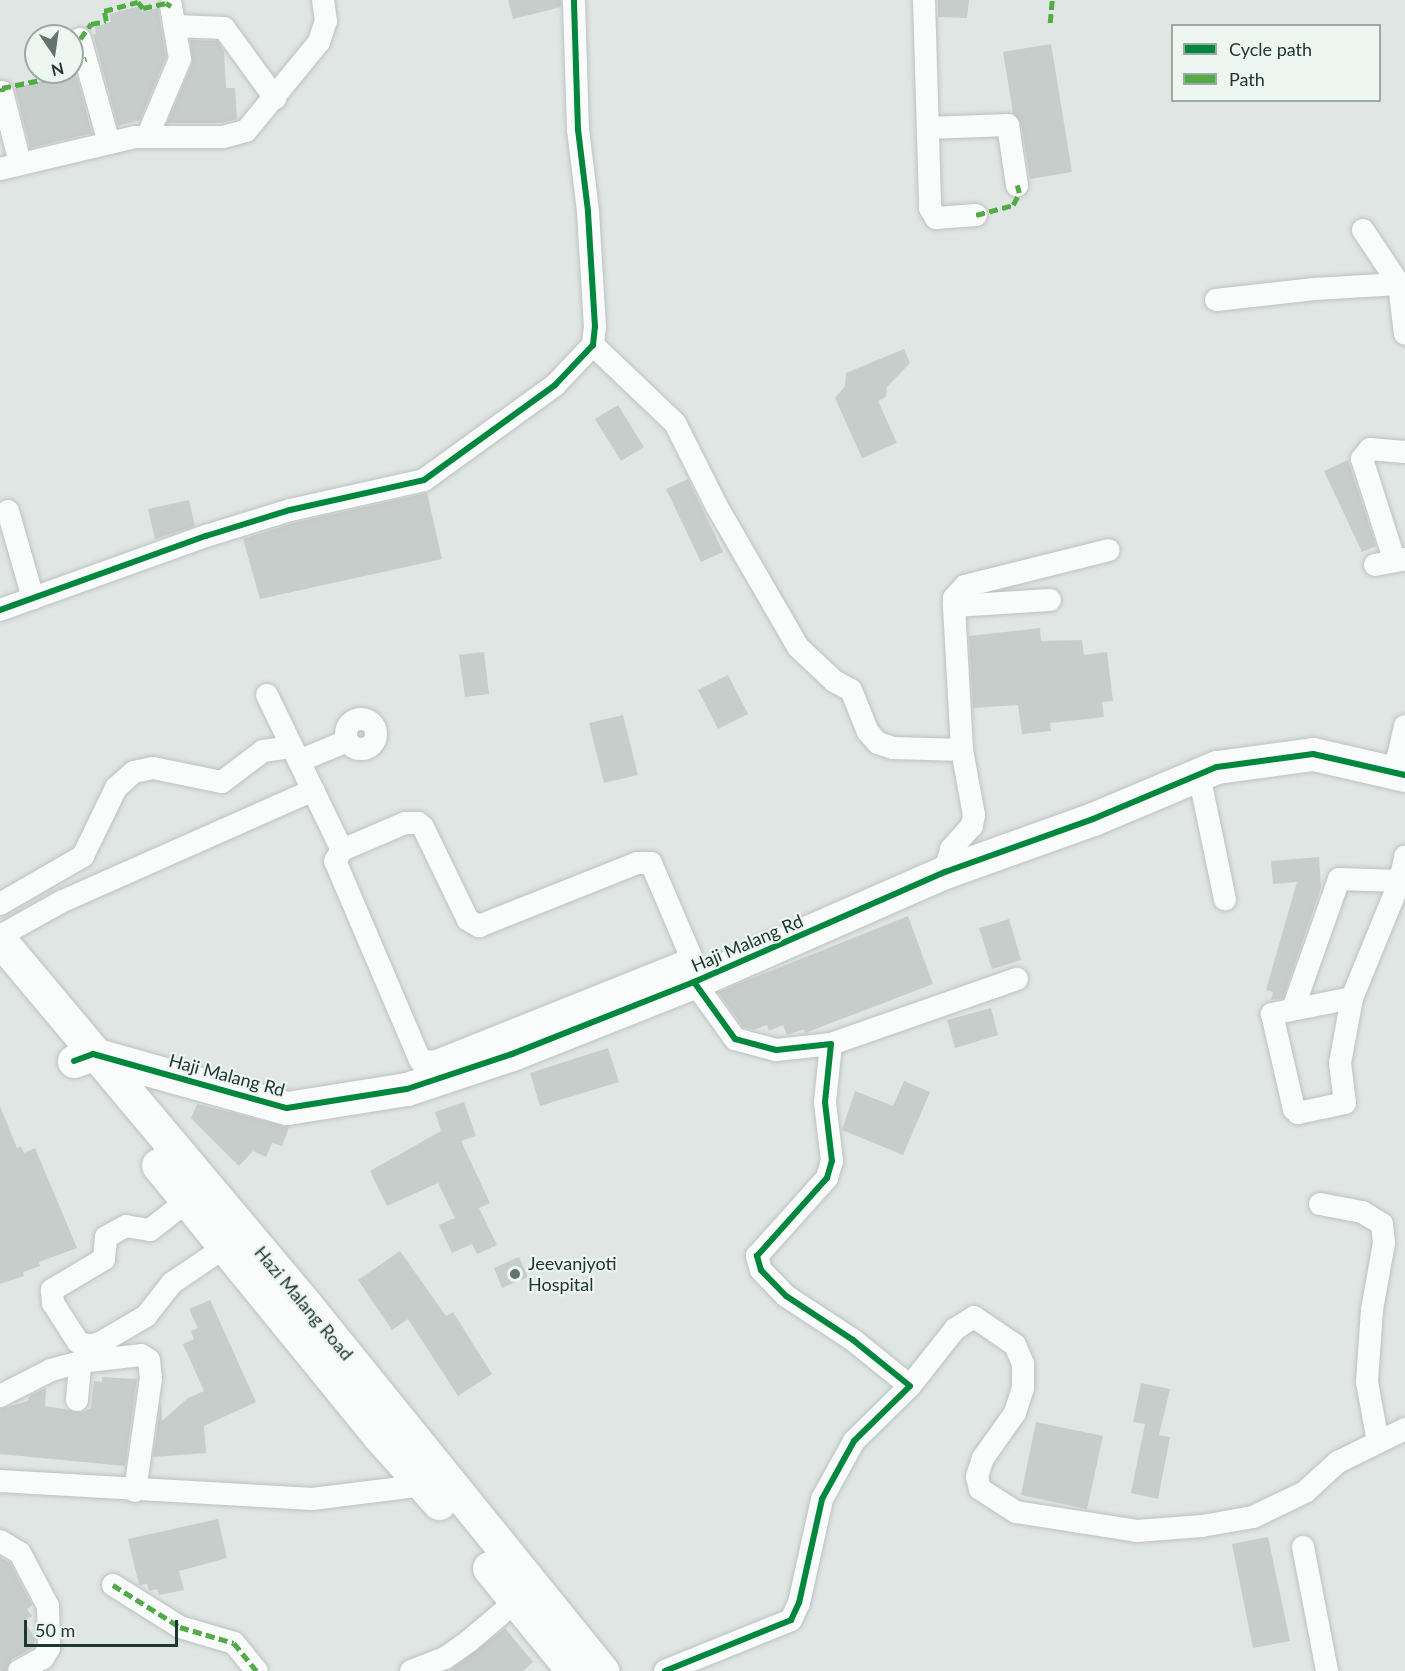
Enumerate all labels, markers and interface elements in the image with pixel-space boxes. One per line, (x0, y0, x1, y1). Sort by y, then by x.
north arrow (24, 24, 84, 84)
legend (1171, 24, 1381, 102)
text: Cycle path (1229, 38, 1312, 60)
text: N (50, 59, 66, 81)
text: Path (1229, 68, 1265, 90)
street label: Haji Malang Rd (688, 910, 806, 976)
street label: Haji Malang Rd (167, 1049, 287, 1101)
street label: Hazi Malang Road (250, 1242, 358, 1364)
place label: Jeevanjyoti Hospital (528, 1253, 617, 1296)
marker: Jeevanjyoti Hospital (506, 1265, 524, 1283)
scale bar (27, 1608, 182, 1646)
text: 50 m (35, 1619, 75, 1641)

